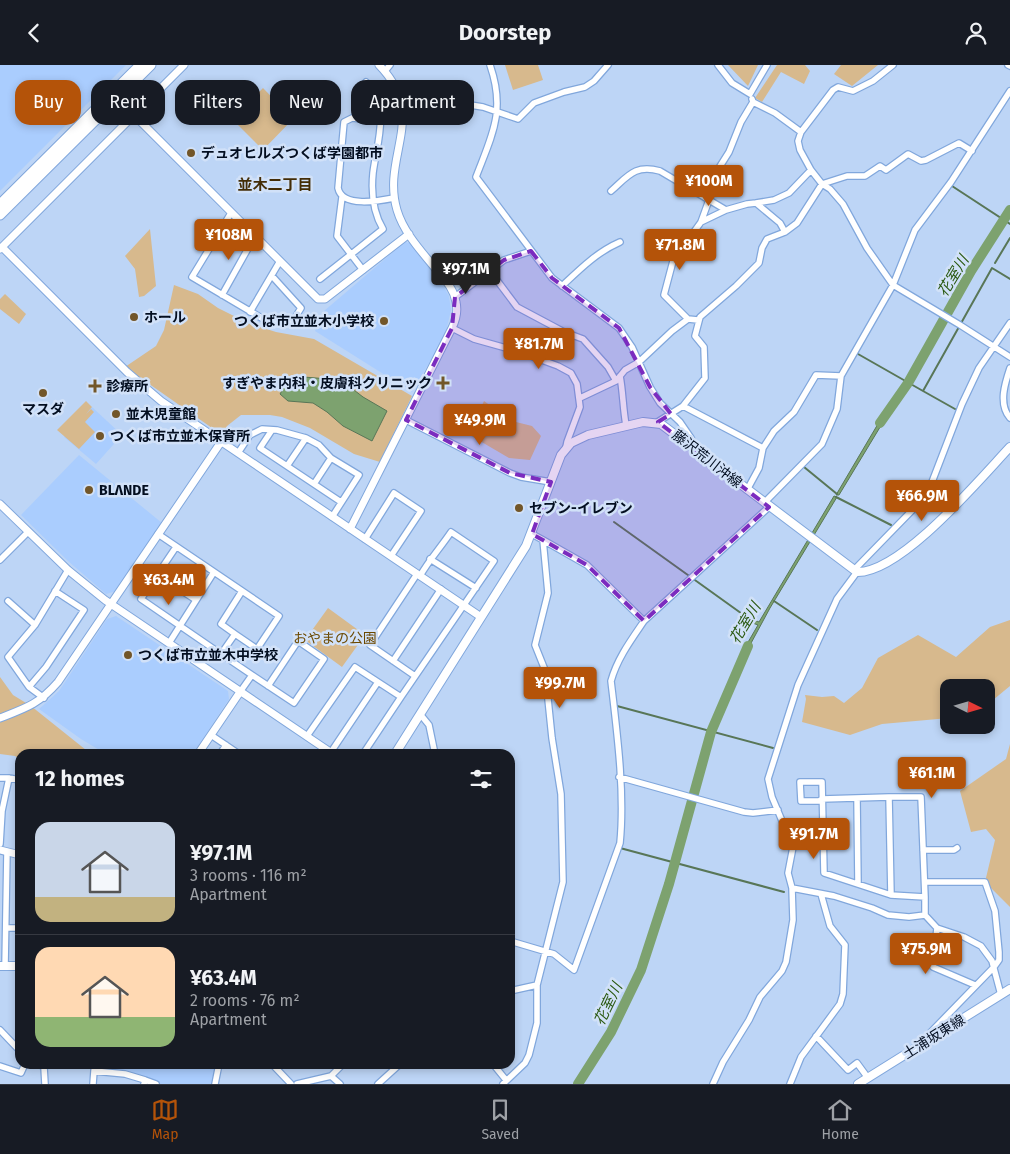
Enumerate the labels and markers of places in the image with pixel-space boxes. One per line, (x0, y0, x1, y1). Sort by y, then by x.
place label: デュオヒルズつくば学園都市 (201, 145, 383, 162)
marker: デュオヒルズつくば学園都市 (185, 147, 197, 159)
pin: ¥100M (674, 165, 744, 207)
pin: ¥108M (194, 219, 264, 261)
pin: ¥71.8M (639, 229, 721, 271)
pin: ¥97.1M (425, 253, 507, 295)
place label: ホール (144, 309, 186, 326)
marker: ホール (128, 311, 140, 323)
place label: つくば市立並木小学校 (234, 313, 374, 330)
marker: つくば市立並木小学校 (378, 315, 390, 327)
pin: ¥81.7M (498, 327, 580, 370)
place label: すぎやま内科・皮膚科クリニック (222, 375, 432, 392)
marker: すぎやま内科・皮膚科クリニック (436, 376, 450, 390)
place label: 診療所 (106, 378, 148, 395)
marker: 診療所 (88, 379, 102, 393)
marker: マスダ (37, 387, 49, 399)
place label: マスダ (22, 401, 64, 418)
pin: ¥49.9M (439, 403, 521, 446)
place label: 並木児童館 (126, 406, 196, 423)
marker: 並木児童館 (110, 408, 122, 420)
place label: つくば市立並木保育所 (110, 428, 250, 445)
marker: つくば市立並木保育所 (94, 430, 106, 442)
pin: ¥66.9M (881, 479, 963, 522)
place label: BLΛNDE (99, 482, 149, 499)
marker: BLΛNDE (83, 484, 95, 496)
place label: セブン-イレブン (529, 500, 633, 517)
marker: セブン-イレブン (513, 502, 525, 514)
pin: ¥63.4M (128, 563, 210, 606)
place label: つくば市立並木中学校 (138, 647, 278, 664)
marker: つくば市立並木中学校 (122, 649, 134, 661)
pin: ¥99.7M (519, 667, 601, 709)
pin: ¥61.1M (891, 757, 973, 799)
pin: ¥91.7M (773, 817, 855, 860)
pin: ¥75.9M (885, 933, 967, 975)

